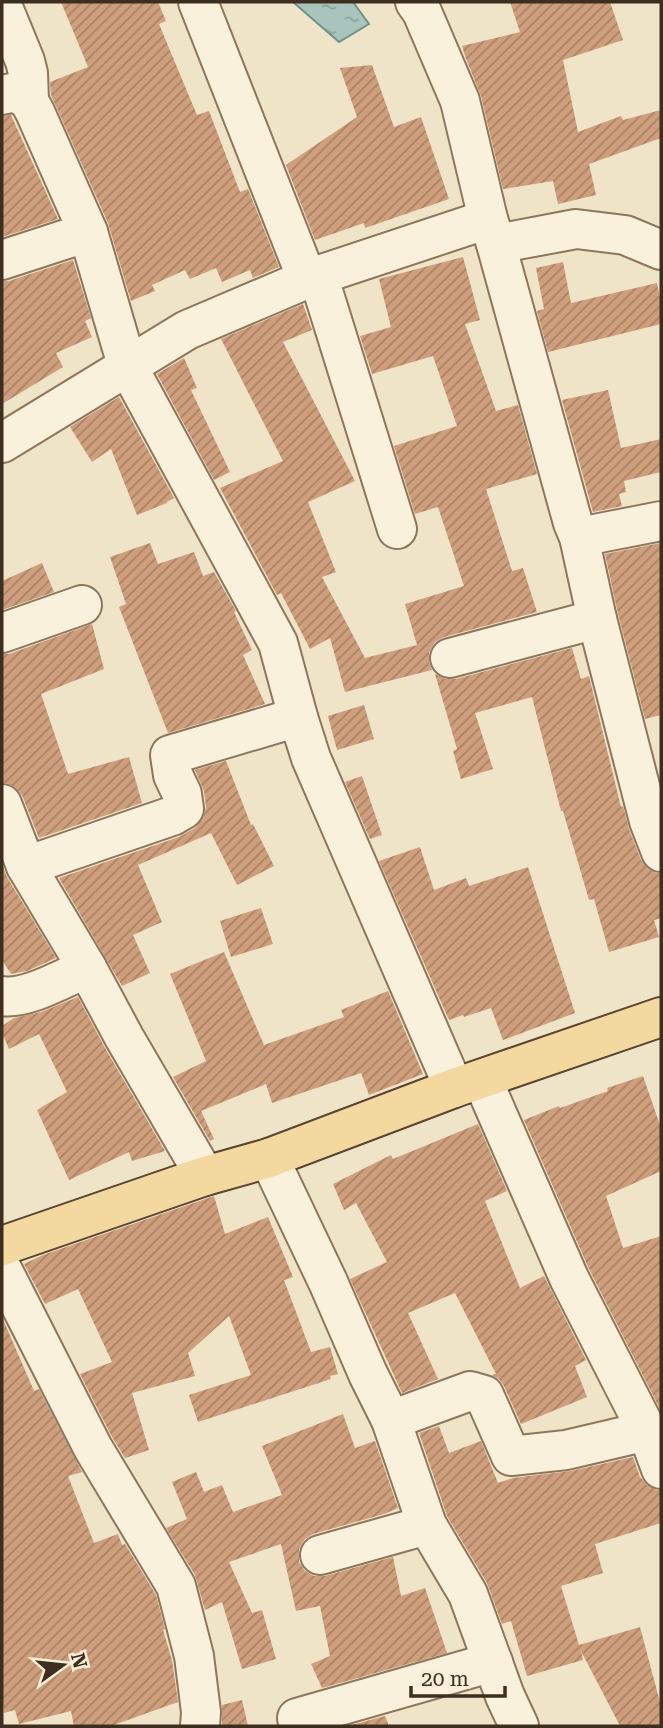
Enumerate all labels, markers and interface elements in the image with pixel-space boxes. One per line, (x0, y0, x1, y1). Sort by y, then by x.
north arrow (28, 1630, 98, 1700)
text: N (66, 1651, 92, 1671)
scale bar (411, 1654, 505, 1698)
text: 20 m (421, 1667, 469, 1691)

